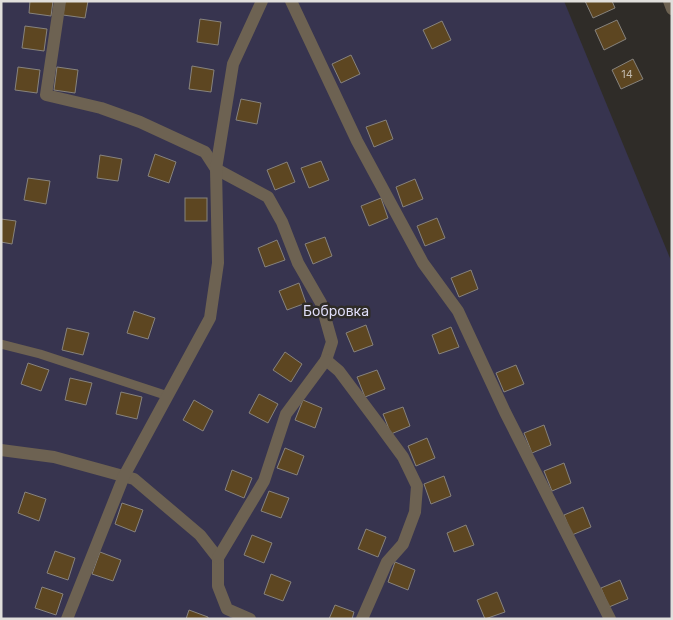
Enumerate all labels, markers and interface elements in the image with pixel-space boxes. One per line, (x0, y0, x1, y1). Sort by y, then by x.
house number: 14 (621, 67, 633, 81)
park label: Бобровка (303, 302, 369, 319)

